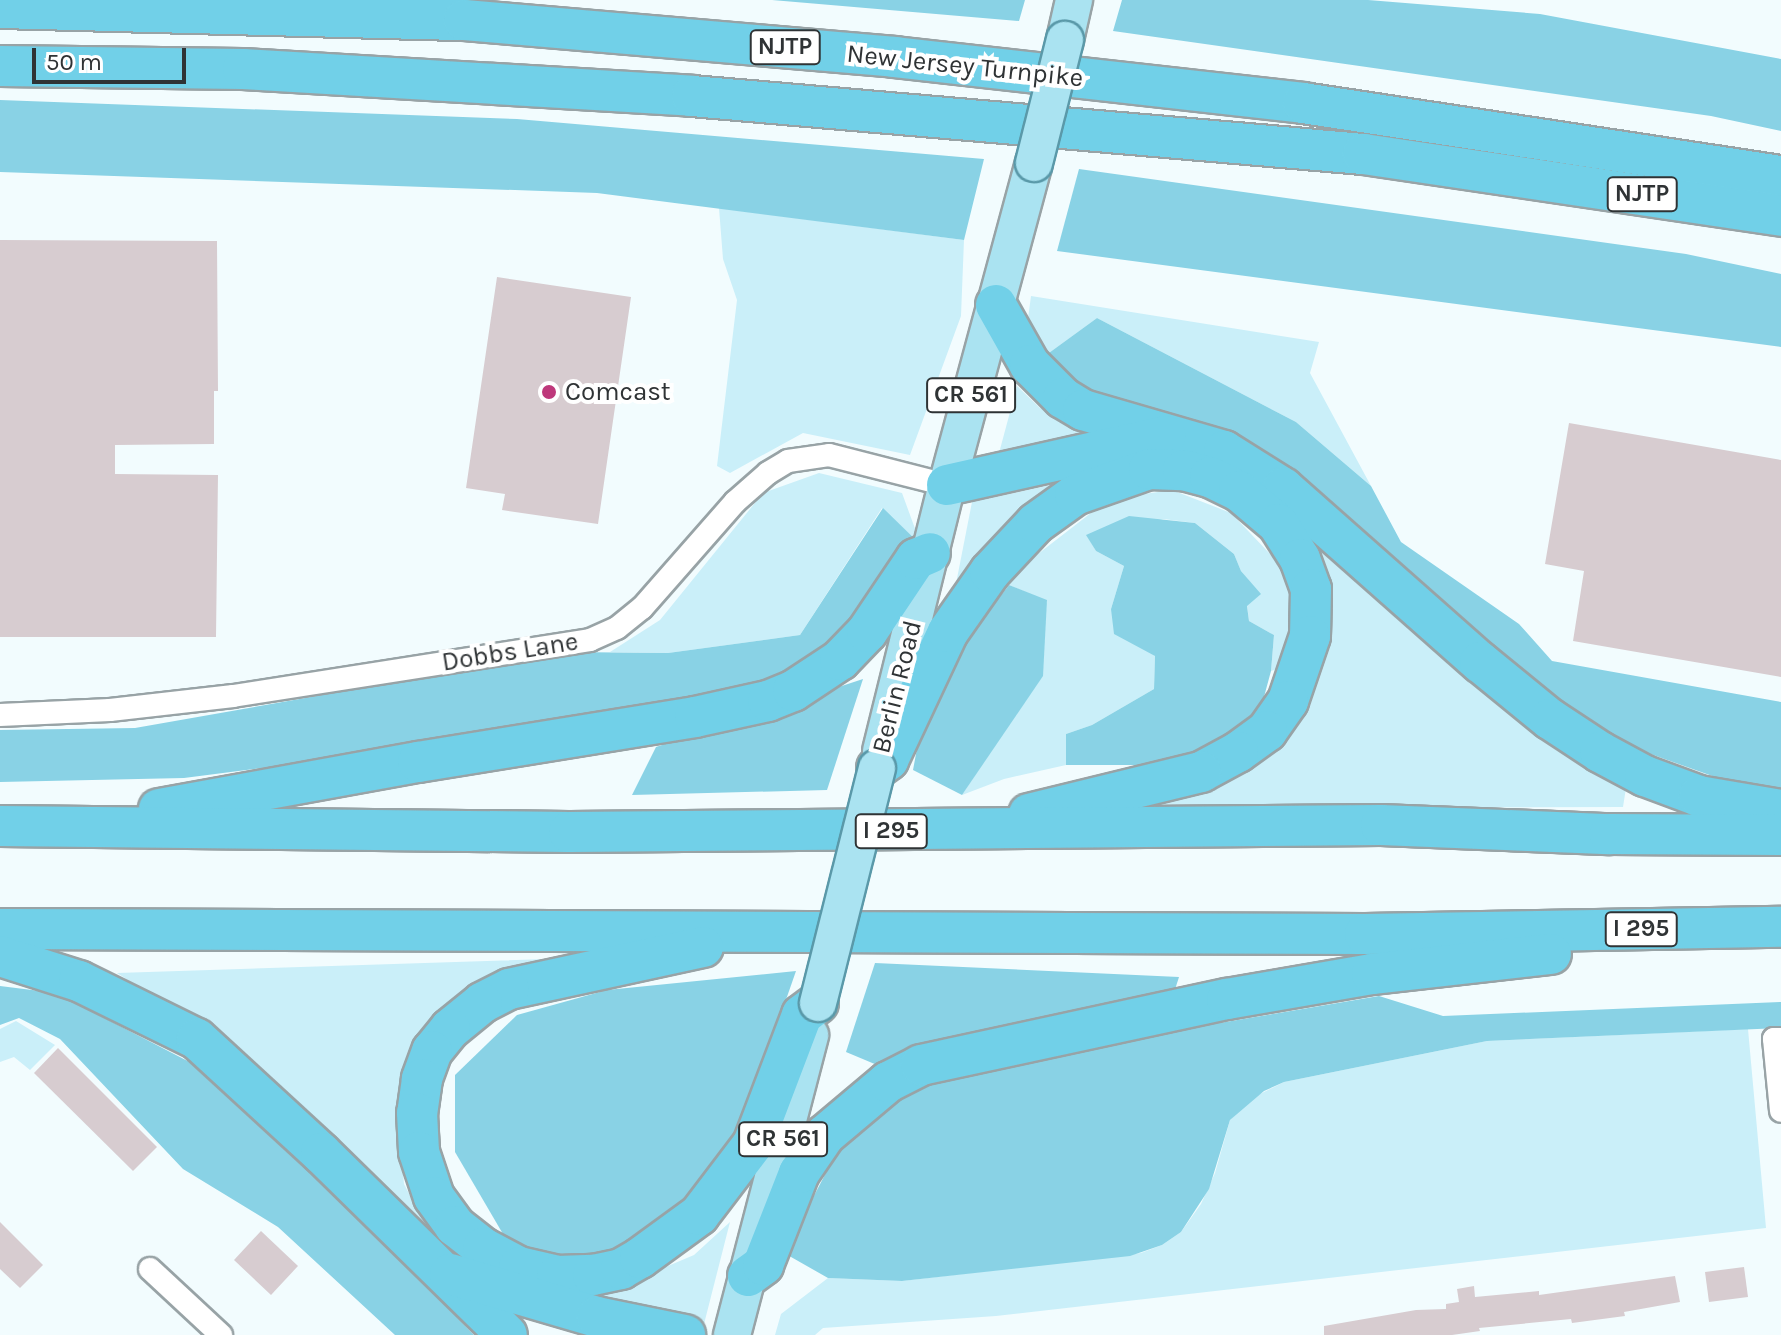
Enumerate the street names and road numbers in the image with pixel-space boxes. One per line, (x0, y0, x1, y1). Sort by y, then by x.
road number: NJTP (749, 27, 821, 67)
street label: New Jersey Turnpike (845, 38, 1085, 94)
road number: NJTP (1606, 174, 1678, 214)
road number: CR 561 (925, 375, 1017, 415)
street label: Berlin Road (865, 617, 929, 757)
street label: Dobbs Lane (440, 626, 580, 678)
road number: I 295 (853, 811, 929, 851)
road number: I 295 (1603, 909, 1679, 949)
road number: CR 561 (737, 1119, 829, 1159)

